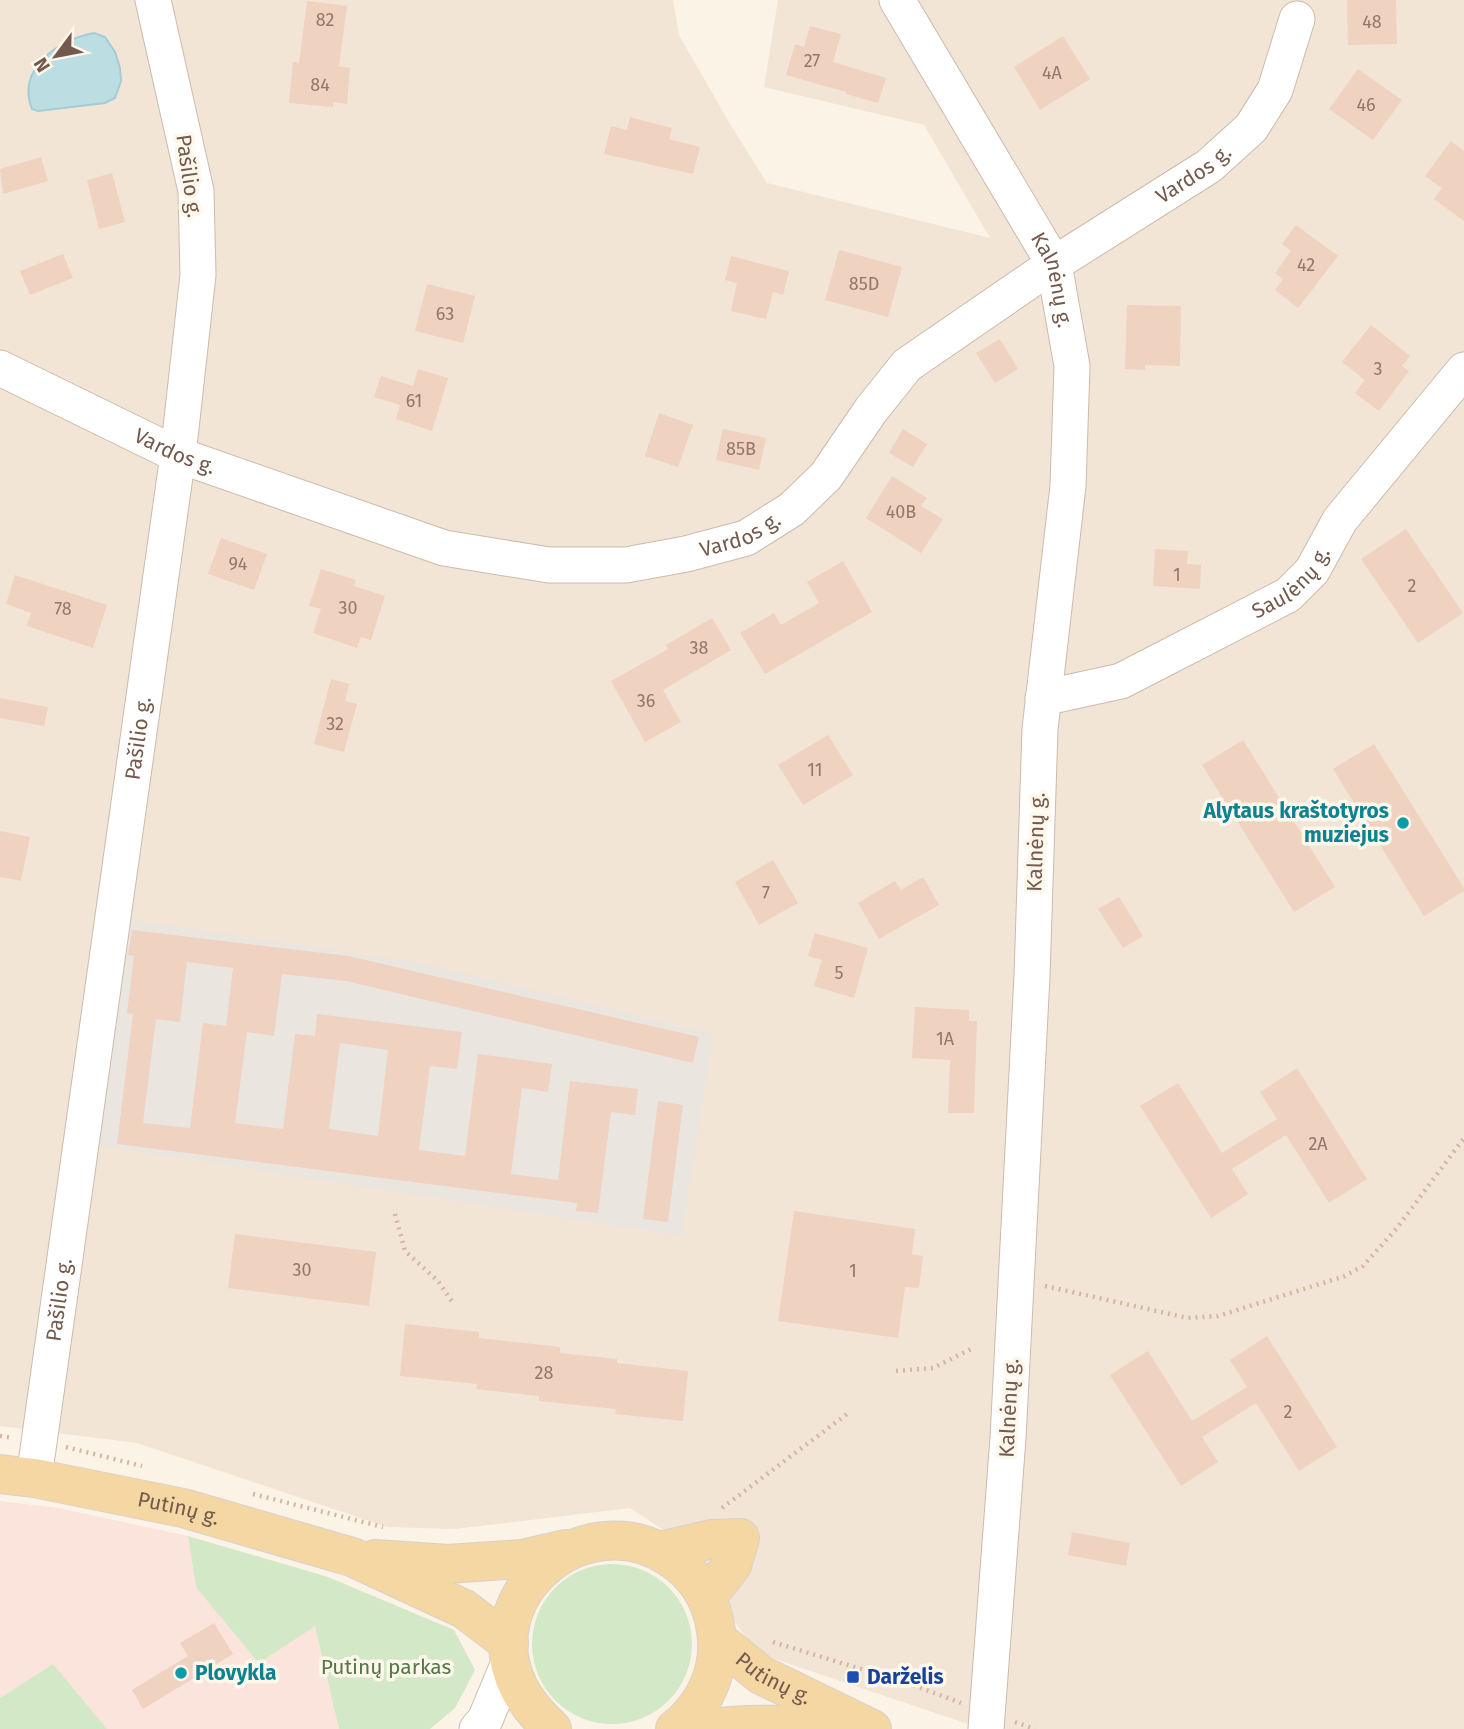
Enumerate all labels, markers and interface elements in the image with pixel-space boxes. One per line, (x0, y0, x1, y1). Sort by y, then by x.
house number: 82 (316, 9, 334, 31)
house number: 48 (1362, 11, 1382, 33)
north arrow (21, 21, 91, 91)
house number: 27 (804, 50, 820, 72)
text: N (29, 53, 55, 76)
house number: 4A (1042, 62, 1063, 84)
house number: 84 (310, 74, 330, 96)
house number: 46 (1356, 94, 1376, 116)
street label: Pašilio g. (170, 133, 208, 219)
street label: Vardos g. (1151, 139, 1237, 209)
street label: Kalnėnų g. (1025, 227, 1078, 330)
house number: 42 (1297, 254, 1315, 276)
house number: 85D (849, 273, 879, 295)
house number: 63 (436, 303, 454, 325)
house number: 3 (1374, 358, 1382, 380)
house number: 61 (406, 390, 422, 412)
street label: Vardos g. (130, 423, 219, 480)
house number: 85B (726, 438, 756, 460)
house number: 40B (886, 501, 916, 523)
street label: Vardos g. (697, 506, 786, 563)
street label: Saulėnų g. (1247, 542, 1336, 624)
house number: 94 (229, 553, 248, 575)
house number: 1 (1173, 564, 1181, 586)
house number: 2 (1408, 575, 1417, 597)
house number: 30 (338, 597, 358, 619)
house number: 78 (54, 598, 72, 620)
house number: 38 (690, 637, 709, 659)
house number: 36 (637, 690, 655, 712)
street label: Pašilio g. (119, 695, 157, 782)
house number: 32 (326, 713, 344, 735)
house number: 11 (807, 759, 823, 781)
street label: Kalnėnų g. (1021, 792, 1051, 892)
place label: Alytaus kraštotyros muziejus (1202, 798, 1389, 848)
marker: Alytaus kraštotyros muziejus (1395, 815, 1411, 831)
house number: 7 (762, 882, 770, 904)
house number: 5 (834, 962, 844, 984)
house number: 1A (936, 1028, 955, 1050)
house number: 2A (1308, 1133, 1328, 1155)
street label: Pašilio g. (40, 1256, 78, 1343)
house number: 30 (292, 1259, 312, 1281)
house number: 1 (849, 1260, 857, 1282)
street label: Kalnėnų g. (993, 1358, 1025, 1458)
house number: 28 (535, 1362, 553, 1384)
house number: 2 (1284, 1401, 1293, 1423)
street label: Putinų g. (135, 1486, 223, 1531)
street label: Putinų g. (730, 1646, 816, 1710)
park label: Putinų parkas (321, 1654, 452, 1680)
place label: Plovykla (195, 1660, 277, 1686)
place label: Darželis (867, 1664, 944, 1690)
marker: Plovykla (173, 1665, 189, 1681)
marker: Darželis (845, 1669, 861, 1685)

